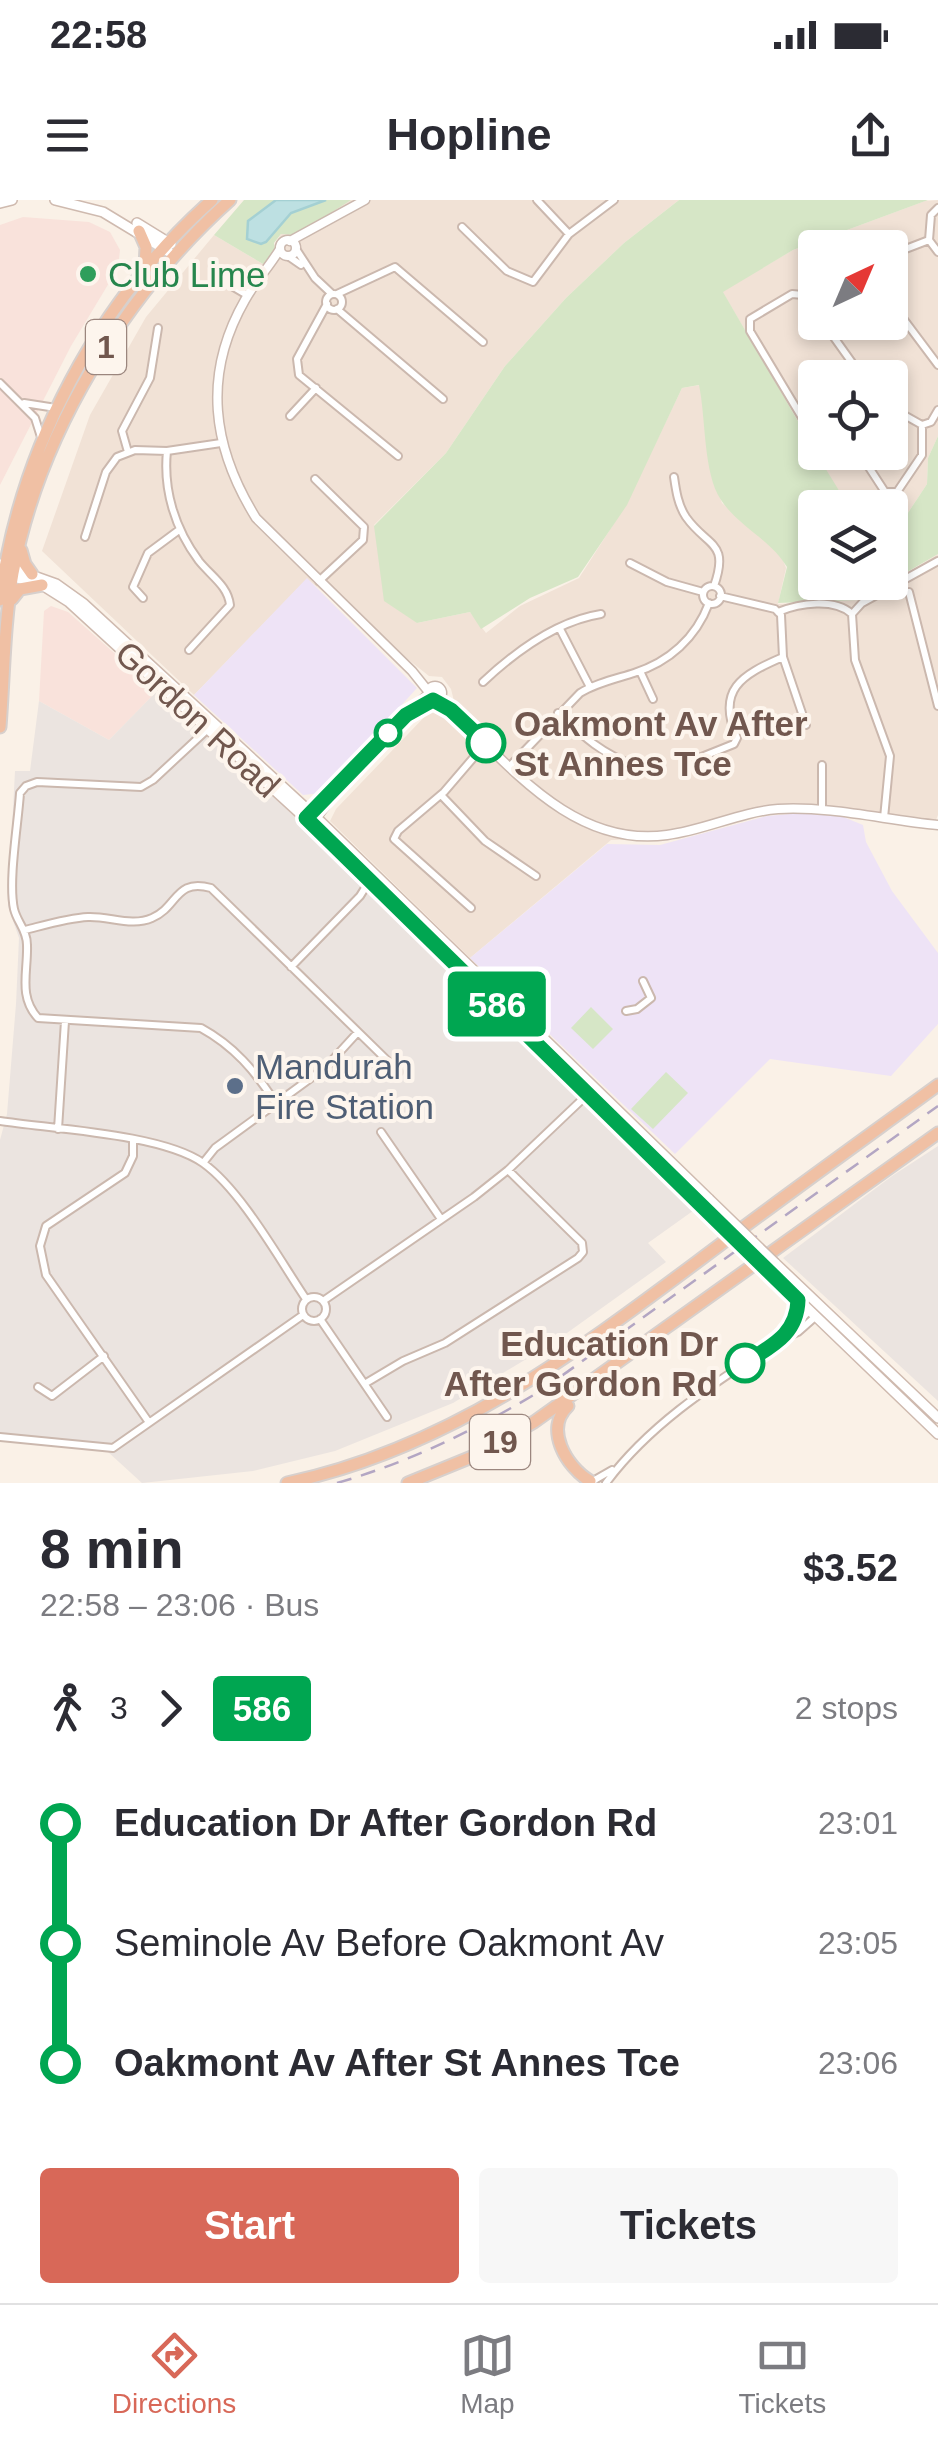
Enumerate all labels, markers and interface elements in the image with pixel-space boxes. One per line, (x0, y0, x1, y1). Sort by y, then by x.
text: 22:58 (50, 14, 147, 56)
icon: menu (40, 108, 95, 163)
icon: share (843, 108, 898, 163)
text: Hopline (387, 109, 552, 160)
north arrow (798, 230, 908, 340)
map controls (798, 230, 908, 600)
place label: Club Lime (108, 255, 266, 294)
marker: Club Lime (77, 263, 99, 285)
road number: 1 (86, 320, 126, 374)
button: locate (798, 360, 908, 470)
button: layers (798, 490, 908, 600)
street label: Gordon Road (108, 633, 288, 805)
place label: Oakmont Av After St Annes Tce (514, 704, 808, 783)
unlabelled marker (375, 720, 401, 746)
marker: Oakmont Av After St Annes Tce (467, 724, 505, 762)
line badge: 586 (440, 972, 554, 1036)
text: 586 (468, 985, 526, 1024)
place label: Mandurah Fire Station (255, 1047, 434, 1126)
marker: Mandurah Fire Station (224, 1075, 246, 1097)
place label: Education Dr After Gordon Rd (444, 1324, 718, 1403)
marker: Education Dr After Gordon Rd (726, 1344, 764, 1382)
road number: 19 (470, 1415, 530, 1469)
text: 8 min (40, 1518, 184, 1580)
text: $3.52 (803, 1547, 898, 1589)
text: 22:58 – 23:06 · Bus (40, 1587, 319, 1623)
icon: walk (40, 1681, 95, 1736)
icon: forward (143, 1681, 198, 1736)
text: 586 (233, 1689, 291, 1728)
text: 3 (110, 1690, 128, 1726)
text: 2 stops (795, 1690, 898, 1726)
text: Education Dr After Gordon Rd (114, 1802, 657, 1844)
text: 23:01 (818, 1805, 898, 1841)
text: Seminole Av Before Oakmont Av (114, 1922, 664, 1964)
text: 23:05 (818, 1925, 898, 1961)
text: Oakmont Av After St Annes Tce (114, 2042, 680, 2084)
text: 23:06 (818, 2045, 898, 2081)
button: Start (40, 2168, 459, 2283)
button: Tickets (479, 2168, 898, 2283)
tab: Directions (112, 2328, 236, 2420)
tab: Map (460, 2328, 515, 2420)
tab: Tickets (739, 2328, 826, 2420)

